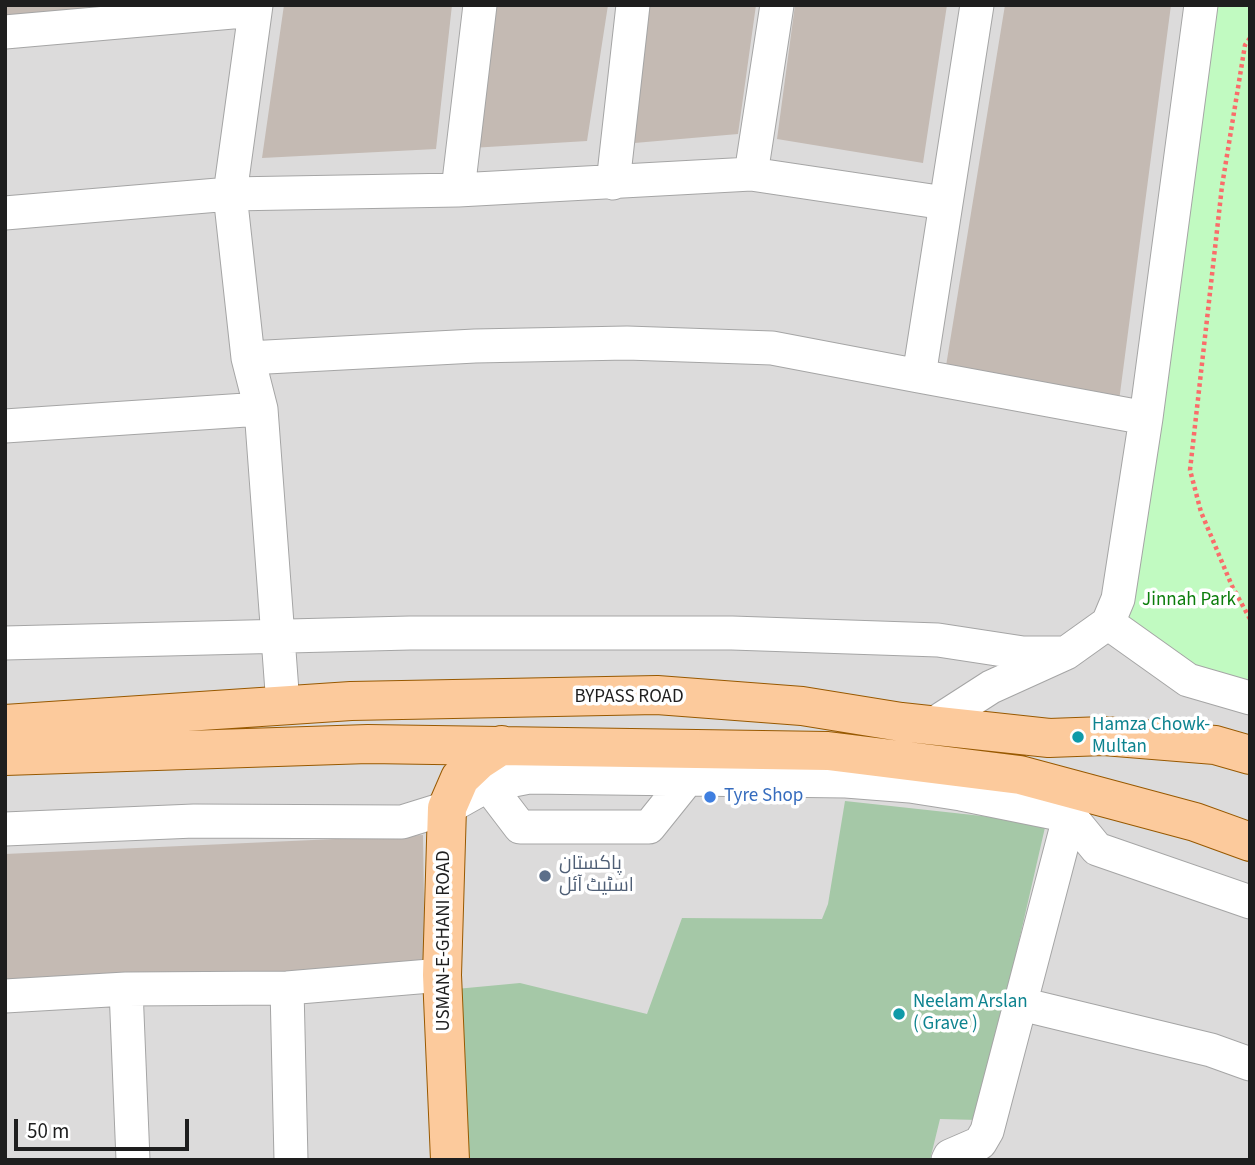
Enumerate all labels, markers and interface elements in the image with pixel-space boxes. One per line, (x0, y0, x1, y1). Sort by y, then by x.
park label: Jinnah Park (1142, 590, 1236, 612)
street label: BYPASS ROAD (574, 687, 684, 709)
place label: Hamza Chowk- Multan (1092, 715, 1210, 759)
marker: Hamza Chowk- Multan (1070, 729, 1086, 745)
place label: Tyre Shop (724, 786, 803, 808)
marker: Tyre Shop (702, 789, 718, 805)
street label: USMAN-E-GHANI ROAD (434, 850, 456, 1032)
place label: پاکستان اسٹیٹ آئل (559, 854, 634, 898)
marker: پاکستان اسٹیٹ آئل (537, 868, 553, 884)
place label: Neelam Arslan ( Grave ) (913, 992, 1028, 1036)
marker: Neelam Arslan ( Grave ) (891, 1006, 907, 1022)
scale bar (18, 1106, 192, 1150)
text: 50 m (27, 1116, 69, 1146)

